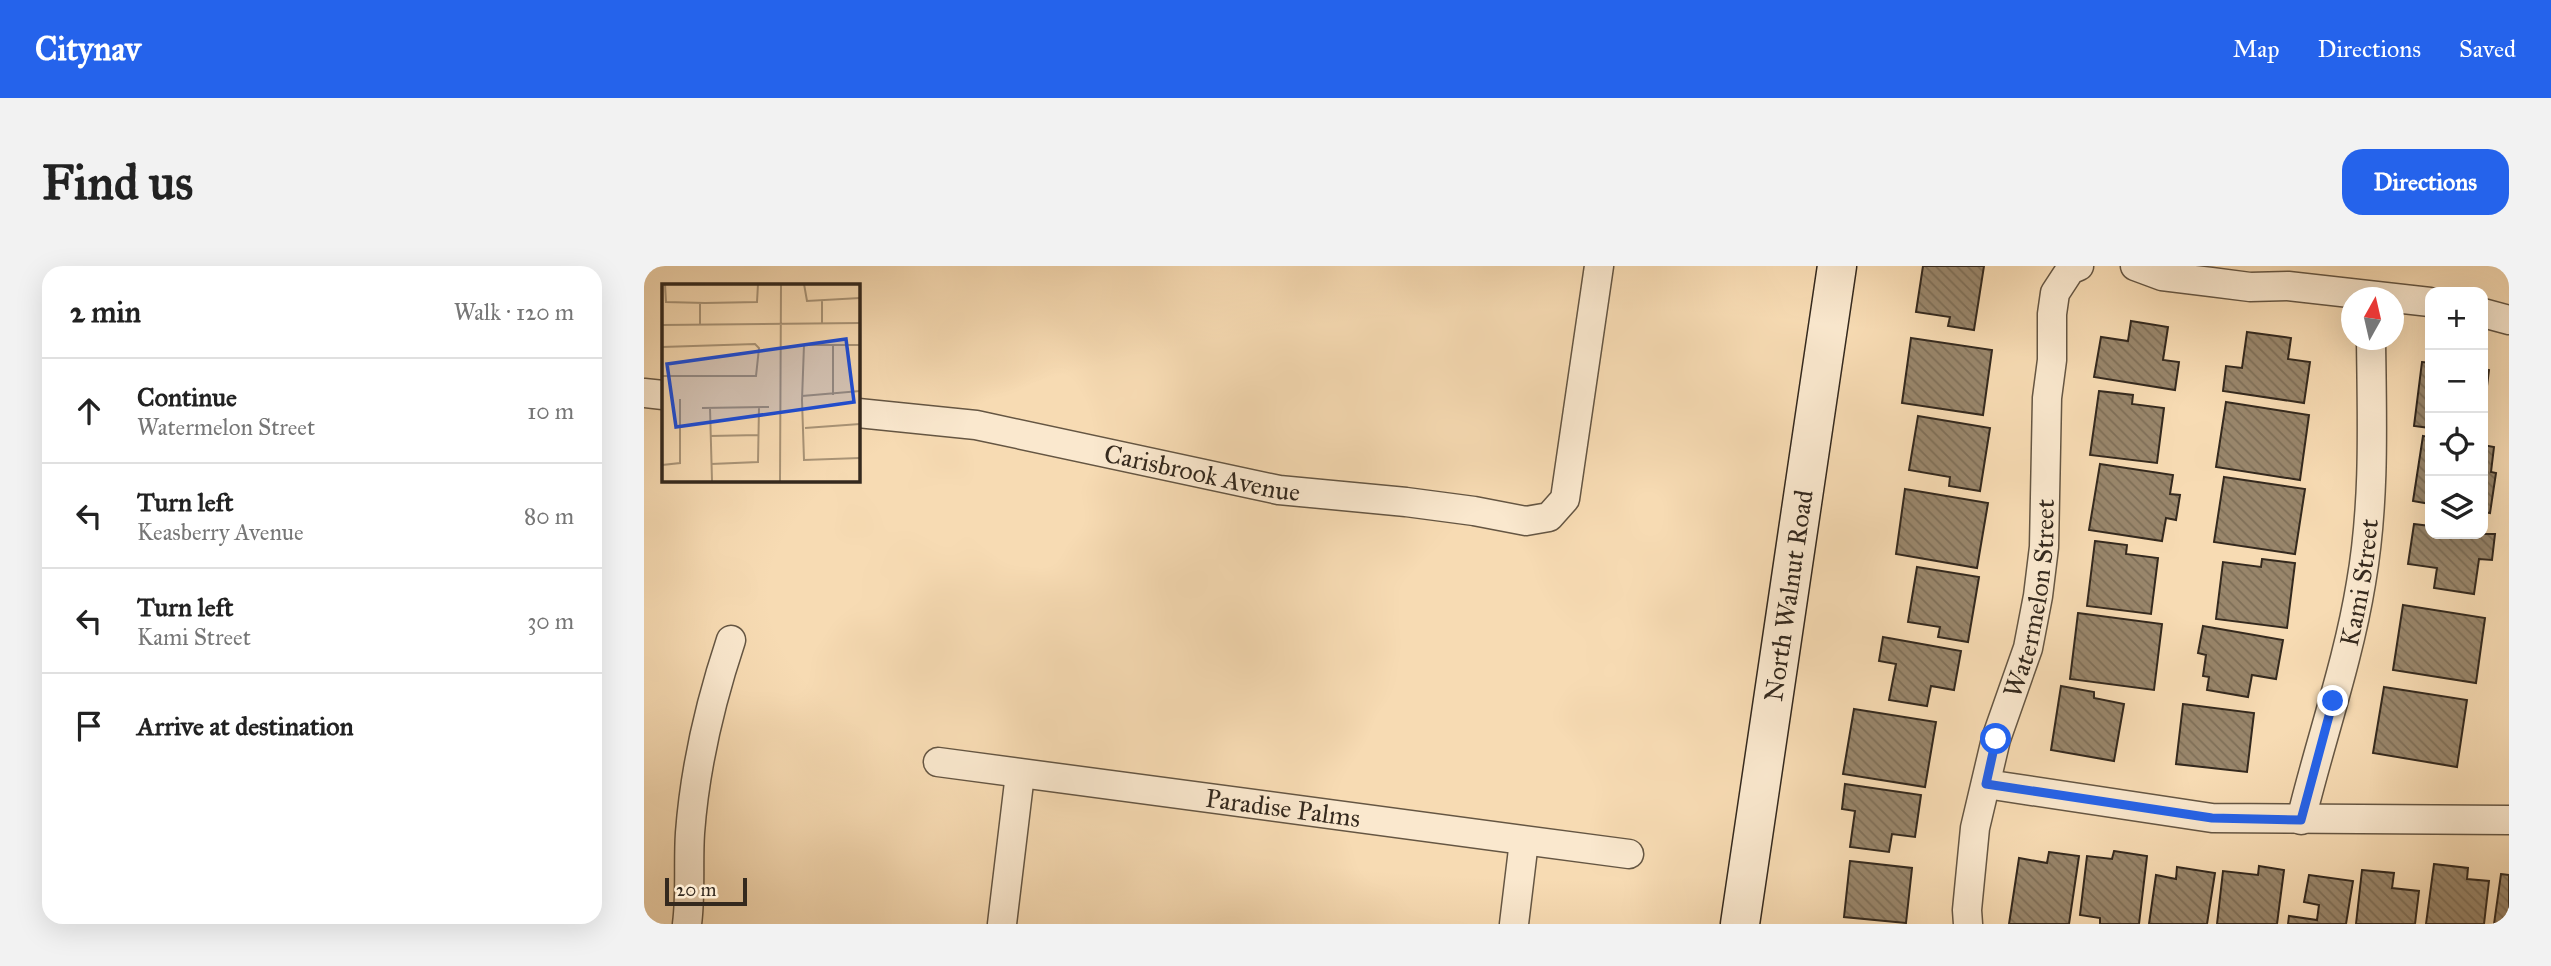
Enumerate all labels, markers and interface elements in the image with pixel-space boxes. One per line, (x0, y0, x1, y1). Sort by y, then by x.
text: Citynav (35, 29, 141, 69)
text: Map (2233, 34, 2280, 64)
text: Directions (2318, 34, 2421, 64)
text: Saved (2459, 34, 2516, 64)
button: Directions (2342, 149, 2509, 215)
text: Find us (42, 153, 193, 212)
inset map (662, 284, 859, 481)
north arrow (2341, 287, 2404, 350)
map controls (2425, 287, 2488, 539)
button: + (2425, 287, 2488, 350)
text: 2 min (70, 294, 141, 330)
text: Walk · 120 m (454, 298, 574, 326)
button: − (2425, 350, 2488, 413)
text: Continue (137, 381, 237, 413)
icon: ahead (70, 392, 108, 430)
text: 10 m (527, 397, 574, 425)
text: Watermelon Street (137, 413, 315, 441)
button: locate (2425, 413, 2488, 476)
street label: Carisbrook Avenue (1101, 437, 1302, 508)
button: layers (2425, 476, 2488, 539)
text: Turn left (137, 486, 233, 518)
street label: North Walnut Road (1757, 488, 1820, 703)
icon: left (70, 497, 108, 535)
street label: Watermelon Street (1996, 499, 2061, 701)
text: 80 m (524, 502, 574, 530)
street label: Kami Street (2333, 517, 2385, 649)
text: Keasberry Avenue (137, 518, 304, 546)
text: Turn left (137, 591, 233, 623)
icon: left (70, 602, 108, 640)
text: 30 m (527, 607, 574, 635)
text: Kami Street (137, 623, 251, 651)
route end (2317, 685, 2348, 716)
icon: arrive (70, 707, 108, 745)
text: Arrive at destination (137, 710, 354, 742)
route start (1980, 723, 2011, 754)
street label: Paradise Palms (1203, 782, 1362, 834)
scale bar (665, 875, 747, 907)
text: 20 m (676, 878, 717, 901)

